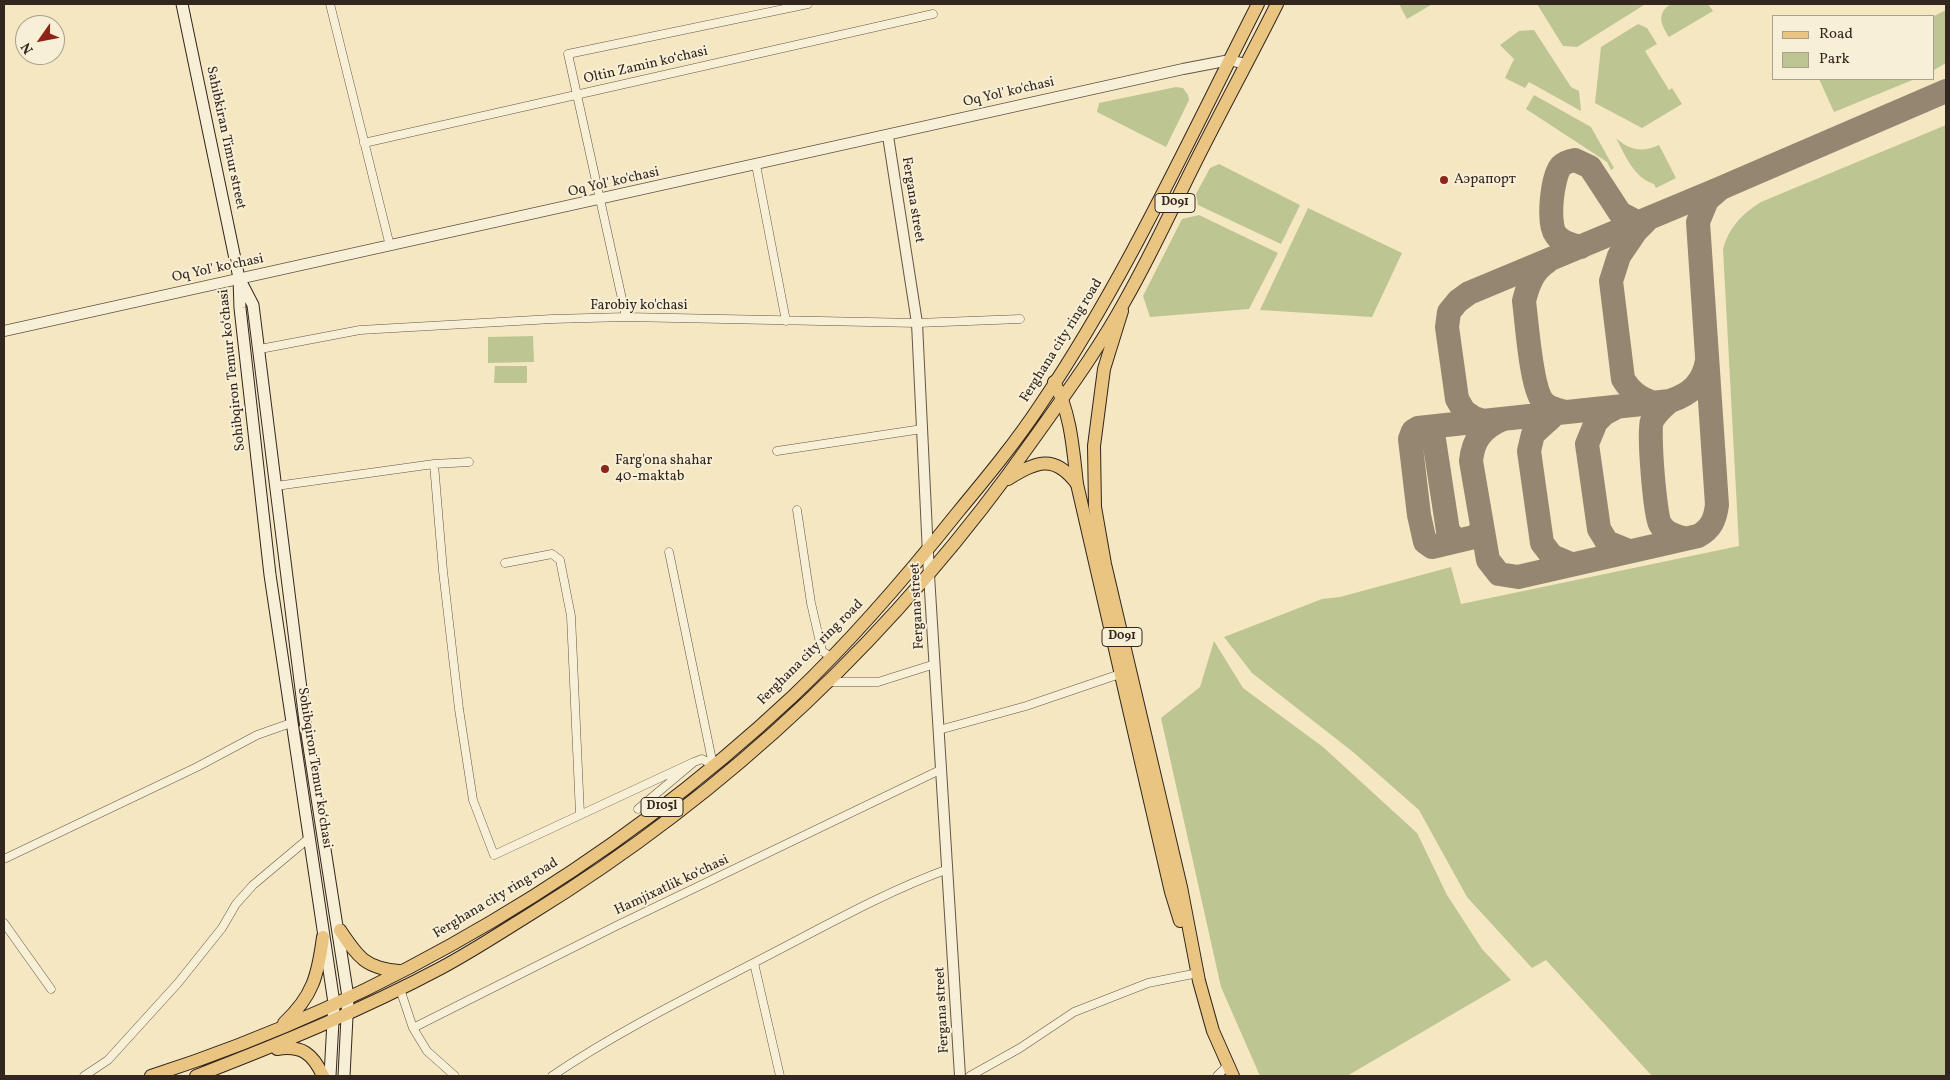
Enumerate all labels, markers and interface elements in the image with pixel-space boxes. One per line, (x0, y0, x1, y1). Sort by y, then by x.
north arrow (15, 15, 65, 65)
legend (1772, 15, 1935, 80)
text: Road (1819, 24, 1853, 45)
text: N (17, 38, 39, 57)
street label: Oltin Zamin koʻchasi (582, 44, 710, 88)
text: Park (1819, 49, 1850, 70)
street label: Sahibkiran Timur street (202, 65, 248, 211)
street label: Oq Yol' ko'chasi (962, 74, 1056, 112)
street label: Fergana street (897, 156, 927, 244)
street label: Oq Yol' ko'chasi (567, 164, 661, 202)
place label: Аэрапорт (1454, 172, 1516, 188)
marker: Аэрапорт (1438, 174, 1450, 186)
road number: D091 (1155, 194, 1195, 212)
street label: Oq Yol' ko'chasi (171, 251, 265, 287)
street label: Ferghana city ring road (1017, 276, 1107, 406)
street label: Sohibqiron Temur koʻchasi (216, 288, 250, 452)
street label: Farobiy ko'chasi (590, 298, 688, 314)
place label: Farg'ona shahar 40-maktab (615, 453, 712, 486)
marker: Farg'ona shahar 40-maktab (599, 463, 611, 475)
street label: Fergana street (907, 562, 929, 650)
street label: Ferghana city ring road (755, 597, 867, 709)
road number: D091 (1102, 628, 1142, 646)
street label: Sohibqiron Temur koʻchasi (293, 686, 335, 850)
road number: D105l (641, 798, 683, 816)
street label: Hamjixatlik koʻchasi (612, 852, 732, 920)
street label: Ferghana city ring road (431, 855, 561, 943)
street label: Fergana street (932, 966, 954, 1054)

